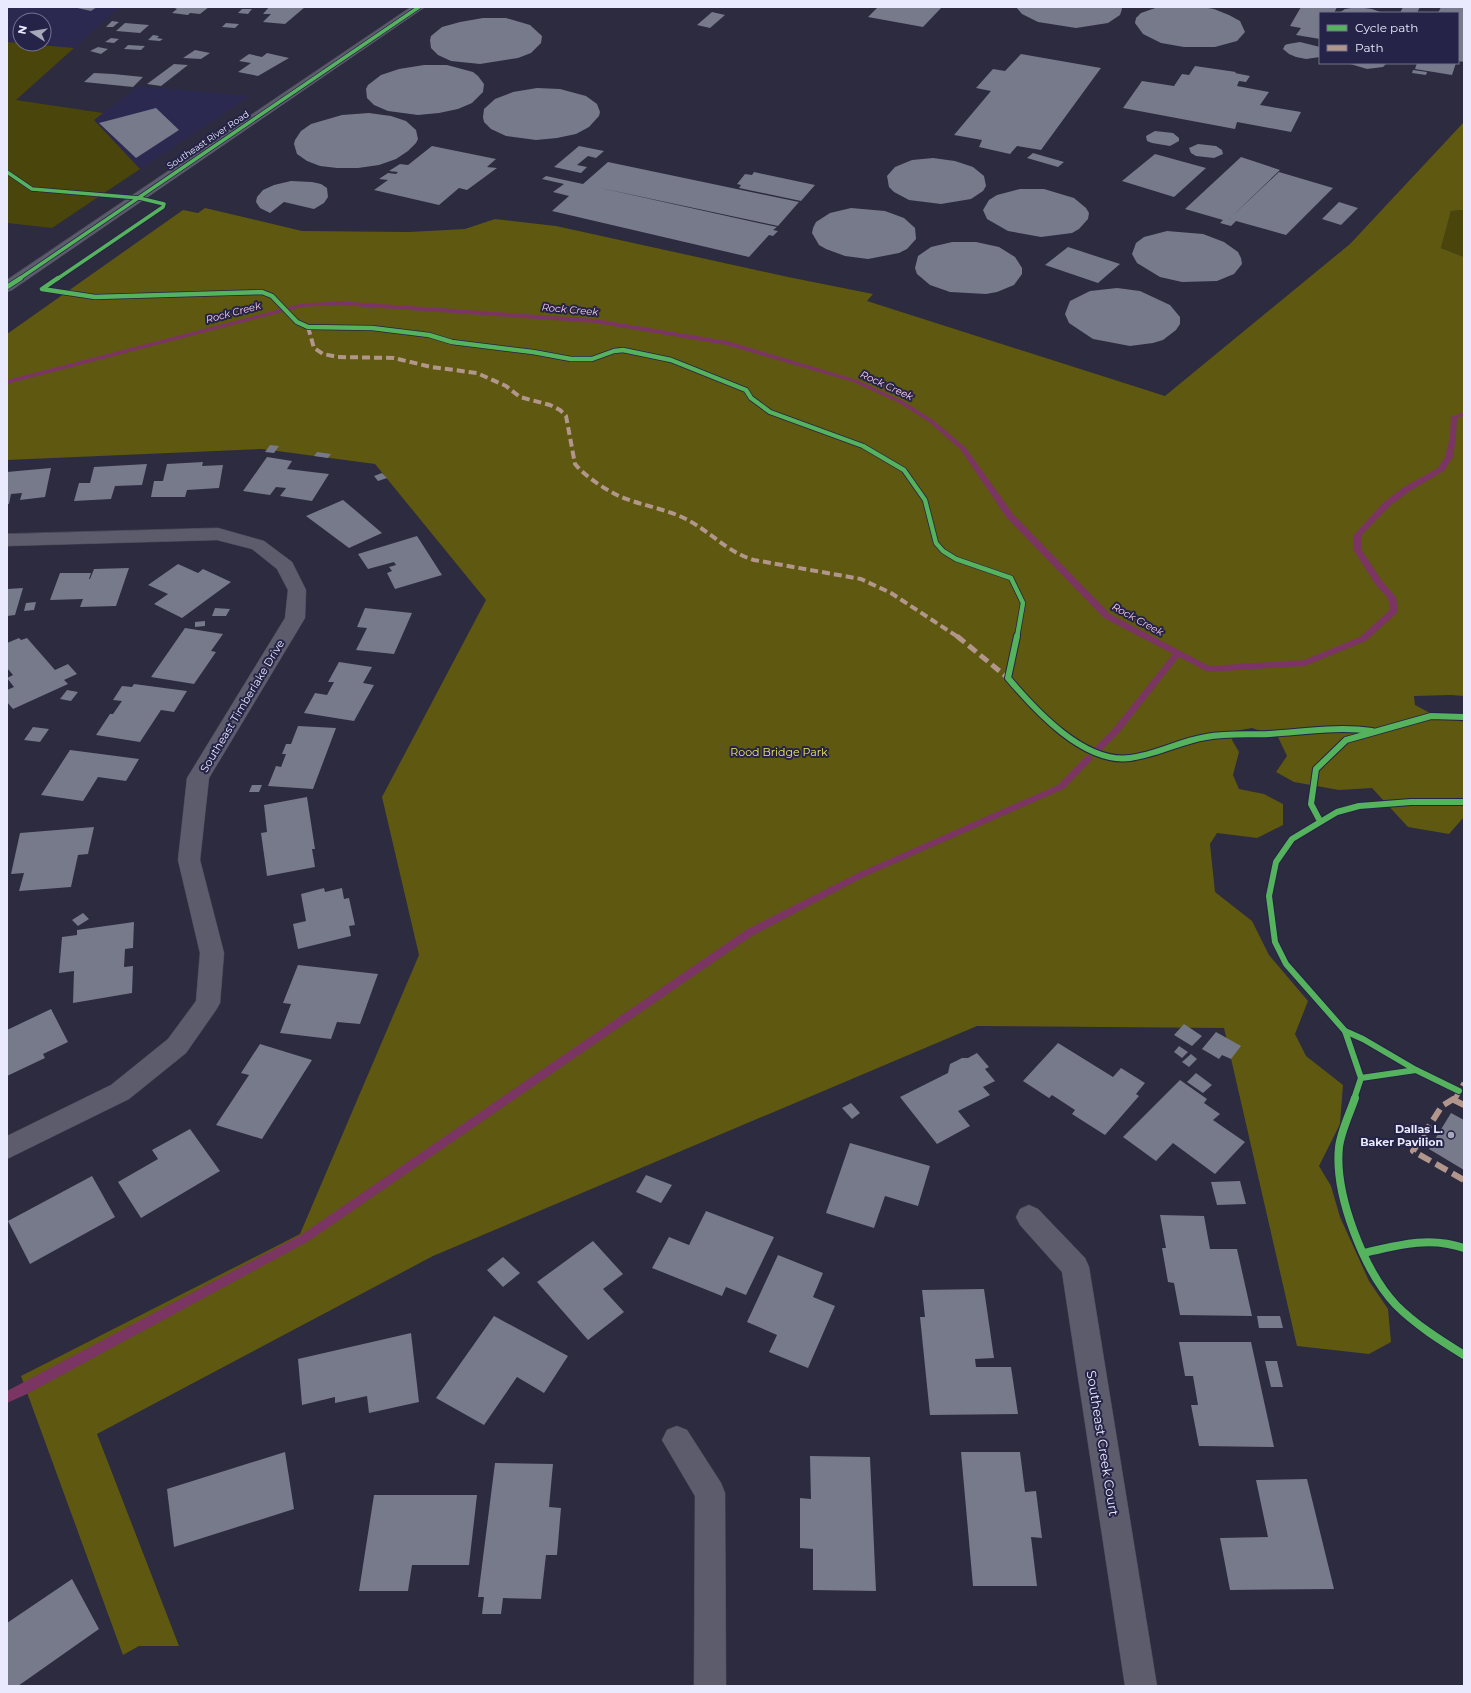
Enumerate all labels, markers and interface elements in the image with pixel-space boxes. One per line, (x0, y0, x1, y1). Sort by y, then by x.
north arrow (12, 12, 52, 52)
legend (1319, 12, 1459, 64)
text: Cycle path (1355, 20, 1418, 35)
text: N (14, 24, 30, 36)
text: Path (1355, 40, 1384, 55)
street label: Southeast River Road (165, 108, 251, 171)
water label: Rock Creek (204, 299, 263, 326)
water label: Rock Creek (541, 301, 600, 319)
water label: Rock Creek (858, 368, 916, 404)
water label: Rock Creek (1110, 600, 1167, 639)
street label: Southeast Timberlake Drive (197, 637, 287, 775)
park label: Rood Bridge Park (730, 745, 828, 759)
place label: Dallas L. Baker Pavilion (1360, 1122, 1443, 1149)
marker: Dallas L. Baker Pavilion (1446, 1130, 1456, 1140)
street label: Southeast Creek Court (1084, 1369, 1122, 1517)

